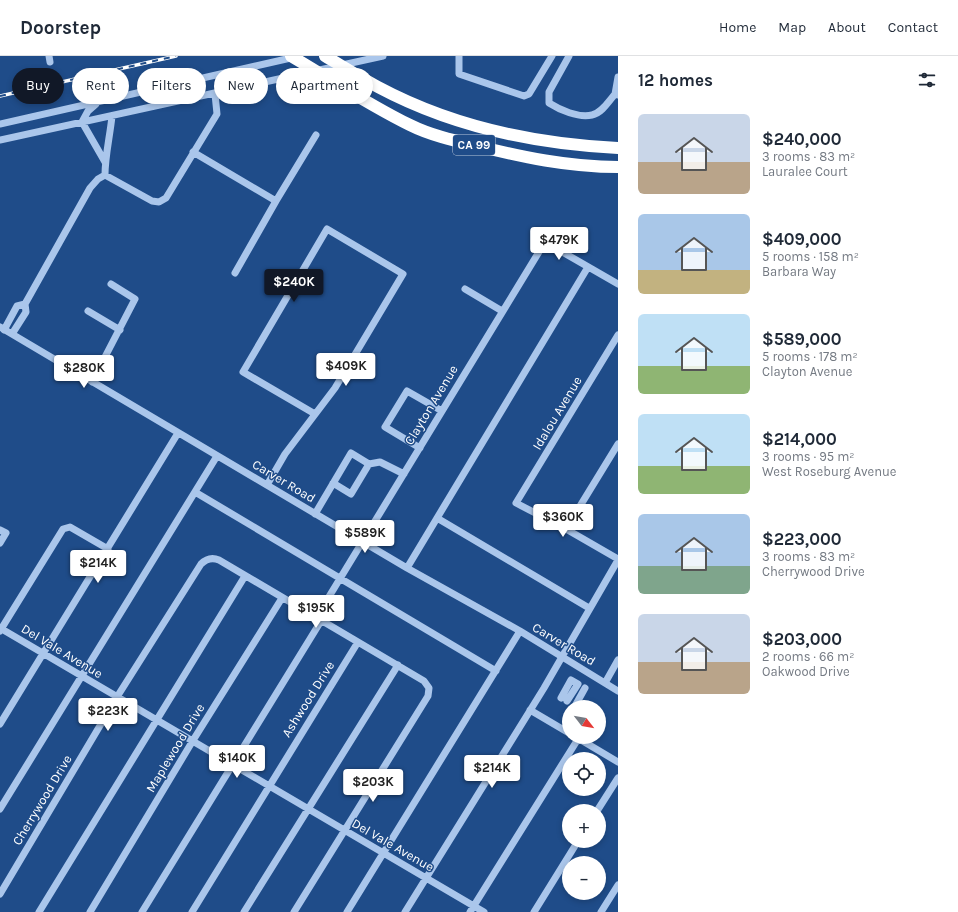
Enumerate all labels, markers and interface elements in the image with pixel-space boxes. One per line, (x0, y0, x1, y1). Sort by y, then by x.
text: Doorstep (20, 17, 101, 39)
text: Home (719, 19, 756, 36)
text: Map (778, 19, 806, 36)
text: About (828, 19, 866, 36)
text: Contact (888, 19, 938, 36)
chip: Buy (12, 68, 64, 104)
chip: Rent (72, 68, 129, 104)
chip: Filters (137, 68, 206, 104)
chip: New (214, 68, 268, 104)
chip: Apartment (276, 68, 373, 104)
icon: filters (916, 69, 938, 91)
text: 12 homes (638, 70, 713, 90)
text: $240,000 (762, 129, 841, 149)
icon: home (670, 130, 718, 178)
road number: CA 99 (453, 135, 495, 155)
text: 3 rooms · 83 m² (762, 149, 855, 164)
text: Lauralee Court (762, 164, 848, 179)
pin: $479K (531, 227, 587, 261)
text: $409,000 (762, 229, 842, 249)
icon: home (670, 230, 718, 278)
text: $479K (539, 232, 579, 247)
text: 5 rooms · 158 m² (762, 249, 859, 264)
text: Barbara Way (762, 264, 836, 279)
pin: $240K (266, 269, 322, 303)
text: $240K (273, 274, 315, 289)
text: $589,000 (762, 329, 842, 349)
icon: home (670, 330, 718, 378)
text: 5 rooms · 178 m² (762, 349, 858, 364)
pin: $409K (318, 353, 374, 387)
pin: $280K (56, 355, 112, 389)
text: $409K (325, 358, 367, 373)
text: $280K (63, 360, 105, 375)
street label: Clayton Avenue (401, 362, 461, 448)
text: Clayton Avenue (762, 364, 853, 379)
street label: Idalou Avenue (529, 373, 585, 452)
text: $214,000 (762, 429, 837, 449)
icon: home (670, 430, 718, 478)
text: 3 rooms · 95 m² (762, 449, 855, 464)
street label: Carver Road (250, 456, 318, 506)
text: West Roseburg Avenue (762, 464, 897, 479)
pin: $360K (535, 504, 591, 538)
text: $360K (542, 509, 584, 524)
pin: $589K (337, 520, 393, 554)
text: $589K (344, 525, 386, 540)
text: $223,000 (762, 529, 841, 549)
icon: home (670, 530, 718, 578)
text: 3 rooms · 83 m² (762, 549, 855, 564)
pin: $214K (70, 550, 126, 584)
text: $214K (79, 555, 117, 570)
text: Cherrywood Drive (762, 564, 865, 579)
pin: $195K (288, 595, 344, 629)
text: $195K (297, 600, 335, 615)
street label: Carver Road (530, 619, 598, 669)
street label: Del Vale Avenue (19, 621, 106, 681)
text: $203,000 (762, 629, 842, 649)
icon: home (670, 630, 718, 678)
text: 2 rooms · 66 m² (762, 649, 854, 664)
street label: Ashwood Drive (279, 658, 338, 740)
text: Oakwood Drive (762, 664, 850, 679)
pin: $223K (80, 698, 136, 732)
north arrow (562, 700, 606, 744)
map controls (562, 700, 606, 900)
street label: Maplewood Drive (143, 701, 208, 795)
text: $223K (87, 703, 129, 718)
pin: $140K (209, 745, 265, 779)
text: $140K (218, 750, 256, 765)
street label: Cherrywood Drive (9, 752, 75, 848)
button: locate (562, 752, 606, 796)
pin: $214K (464, 755, 520, 789)
text: $214K (473, 760, 511, 775)
pin: $203K (345, 769, 401, 803)
text: $203K (352, 774, 394, 789)
button: + (562, 804, 606, 848)
street label: Del Vale Avenue (349, 815, 437, 875)
button: − (562, 856, 606, 900)

